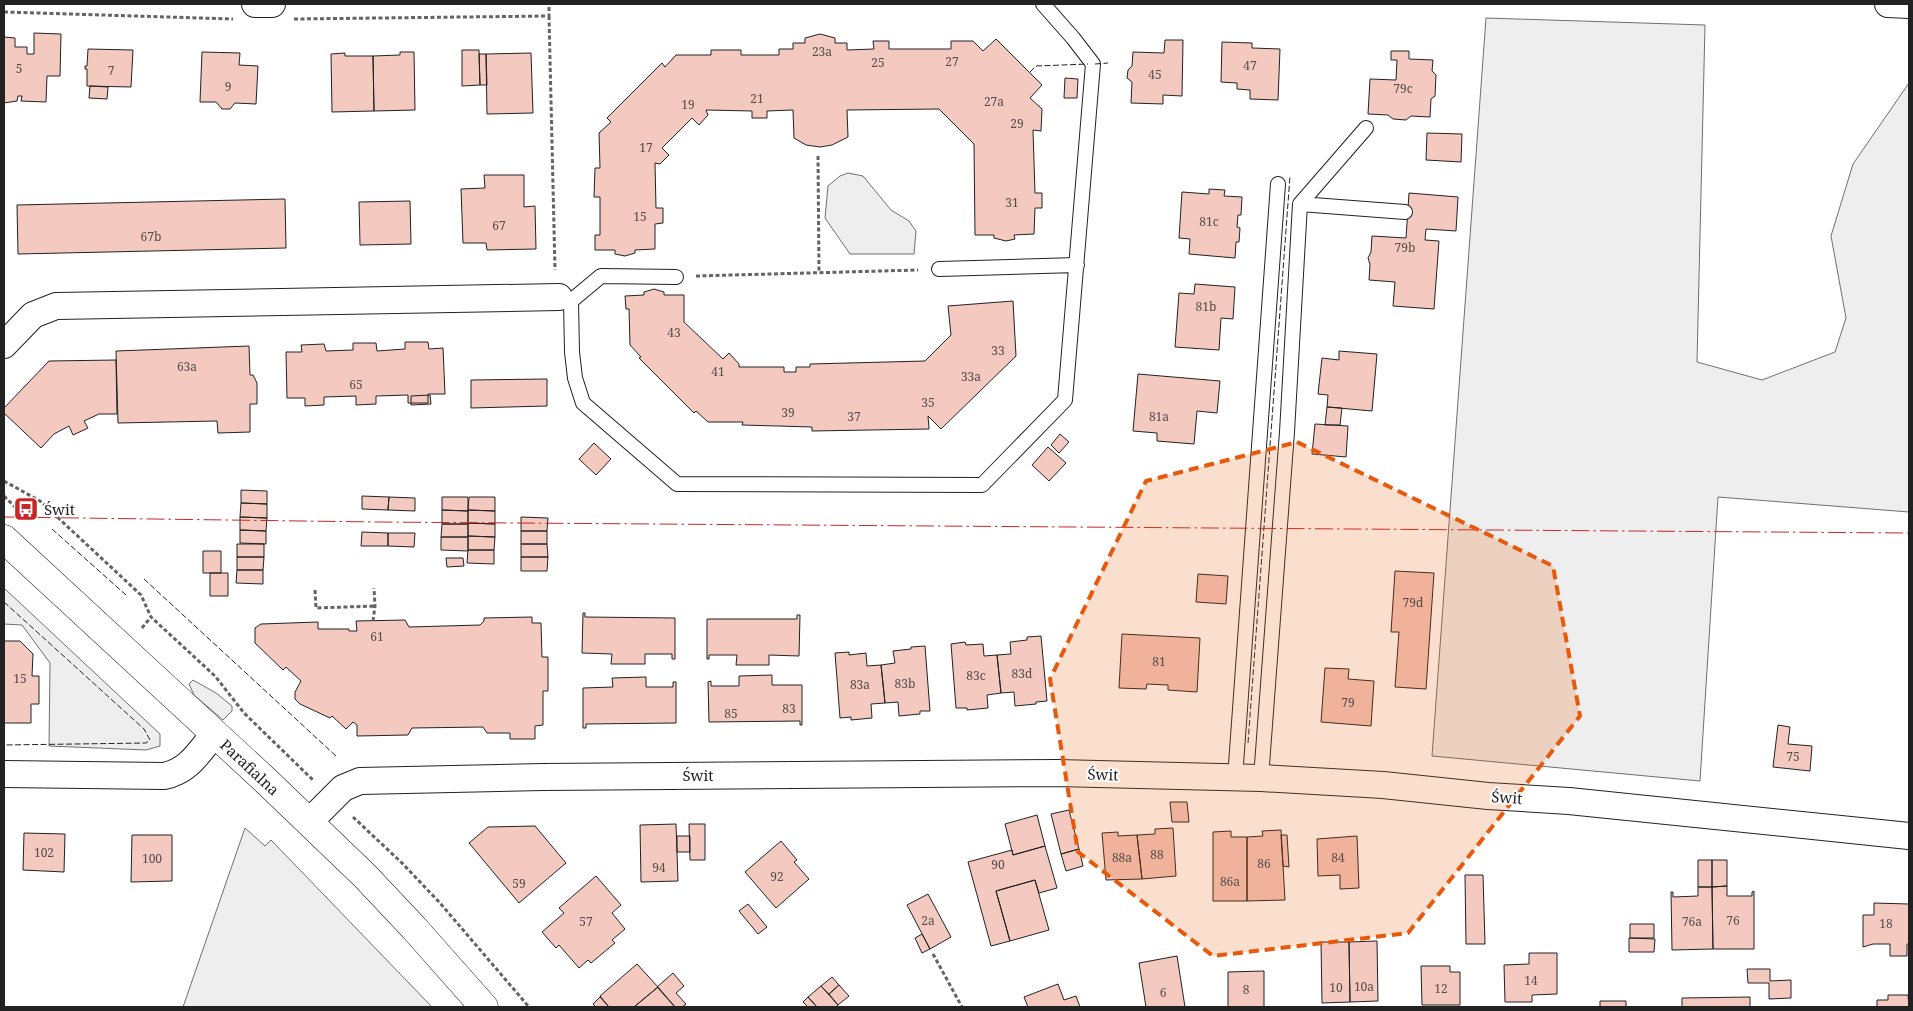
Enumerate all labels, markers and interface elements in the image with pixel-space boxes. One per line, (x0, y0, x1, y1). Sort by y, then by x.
house number: 23a (812, 43, 832, 60)
house number: 27 (945, 53, 959, 70)
house number: 25 (871, 54, 885, 71)
house number: 47 (1243, 57, 1257, 74)
house number: 5 (16, 60, 22, 77)
house number: 7 (108, 62, 115, 79)
house number: 45 (1148, 66, 1162, 83)
house number: 9 (225, 78, 231, 95)
house number: 79c (1393, 80, 1413, 97)
house number: 21 (750, 90, 764, 107)
house number: 27a (984, 93, 1004, 110)
house number: 19 (681, 96, 695, 113)
house number: 29 (1010, 115, 1024, 132)
house number: 17 (639, 139, 653, 156)
house number: 31 (1005, 194, 1019, 211)
house number: 15 (633, 208, 647, 225)
house number: 81c (1199, 213, 1219, 230)
house number: 67 (492, 217, 506, 234)
house number: 67b (141, 228, 161, 245)
house number: 79b (1395, 239, 1415, 256)
house number: 81b (1196, 298, 1216, 315)
house number: 43 (667, 324, 681, 341)
house number: 33 (991, 342, 1005, 359)
house number: 63a (177, 358, 197, 375)
house number: 41 (711, 363, 725, 380)
house number: 33a (961, 368, 981, 385)
house number: 65 (349, 376, 363, 393)
house number: 35 (921, 394, 935, 411)
house number: 39 (781, 404, 795, 421)
house number: 37 (847, 408, 861, 425)
house number: 81a (1149, 408, 1169, 425)
bus stop icon: Świt (13, 496, 39, 522)
place label: Świt (44, 499, 75, 519)
house number: 79d (1403, 594, 1424, 611)
house number: 61 (370, 628, 384, 645)
house number: 81 (1152, 653, 1166, 670)
house number: 83d (1012, 665, 1033, 682)
house number: 83c (966, 667, 986, 684)
house number: 15 (13, 670, 27, 687)
house number: 83b (895, 675, 915, 692)
house number: 83a (850, 676, 870, 693)
house number: 79 (1341, 694, 1355, 711)
house number: 83 (782, 700, 796, 717)
house number: 85 (724, 705, 738, 722)
street label: Parafialna (216, 734, 284, 800)
house number: 75 (1786, 748, 1800, 765)
street label: Świt (1087, 763, 1119, 785)
street label: Świt (682, 765, 714, 785)
street label: Świt (1491, 786, 1523, 808)
house number: 102 (34, 844, 54, 861)
house number: 88 (1150, 846, 1164, 863)
house number: 88a (1112, 849, 1132, 866)
house number: 84 (1331, 849, 1345, 866)
house number: 100 (142, 850, 162, 867)
house number: 86 (1257, 855, 1271, 872)
house number: 90 (991, 856, 1005, 873)
house number: 94 (652, 859, 666, 876)
house number: 92 (770, 868, 784, 885)
house number: 86a (1220, 873, 1240, 890)
house number: 59 (512, 875, 526, 892)
house number: 2a (921, 912, 935, 929)
house number: 76 (1726, 912, 1740, 929)
house number: 57 (579, 913, 593, 930)
house number: 76a (1682, 913, 1702, 930)
house number: 18 (1879, 915, 1893, 932)
house number: 14 (1524, 972, 1538, 989)
house number: 10a (1354, 978, 1374, 995)
house number: 10 (1329, 979, 1343, 996)
house number: 12 (1434, 980, 1448, 997)
house number: 8 (1243, 981, 1250, 998)
house number: 6 (1160, 984, 1167, 1001)

